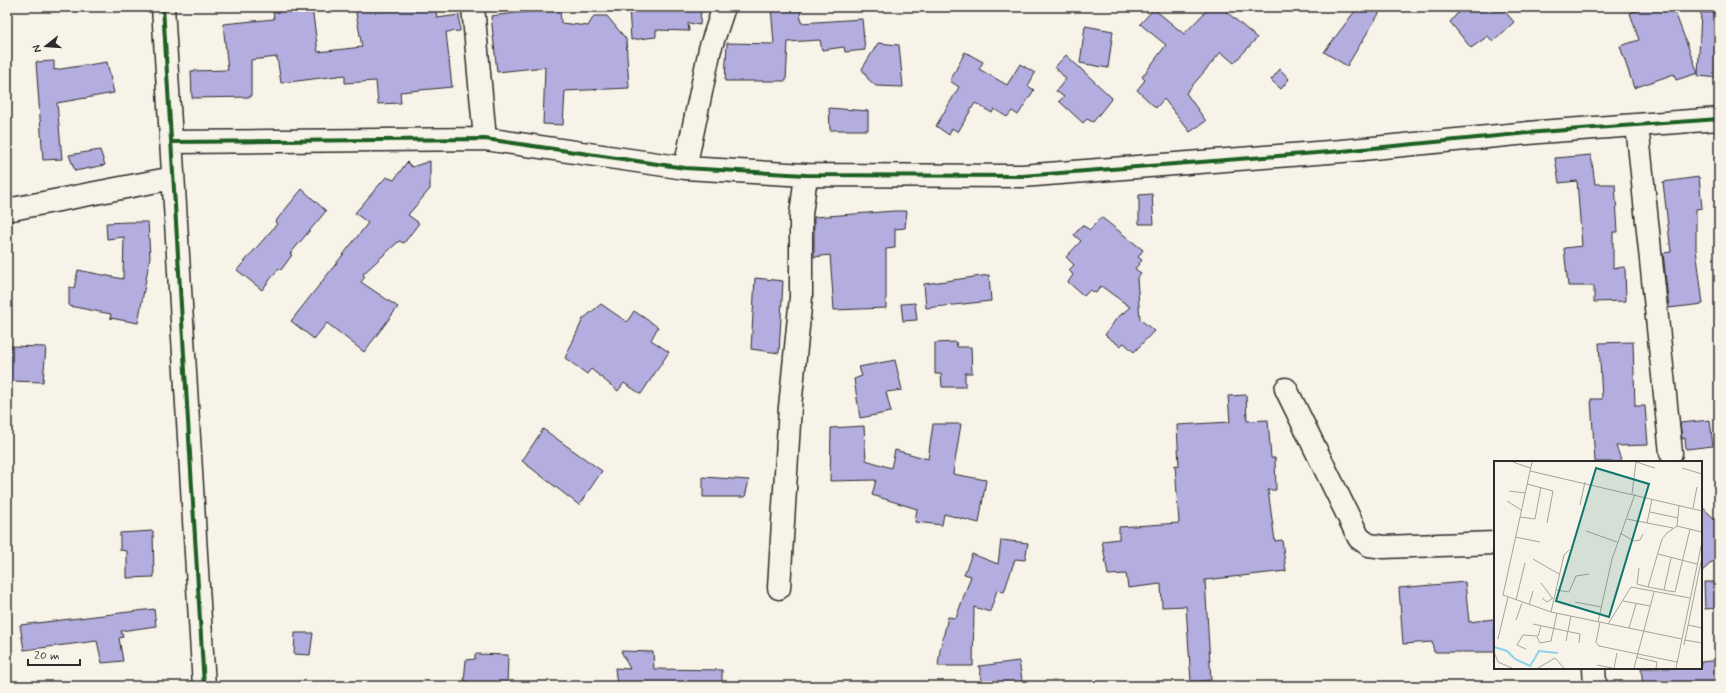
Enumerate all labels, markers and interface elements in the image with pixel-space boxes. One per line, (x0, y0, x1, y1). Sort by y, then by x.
north arrow (26, 26, 66, 66)
text: N (30, 43, 45, 54)
inset map (1494, 461, 1702, 669)
scale bar (28, 641, 80, 667)
text: 20 m (34, 648, 60, 664)

